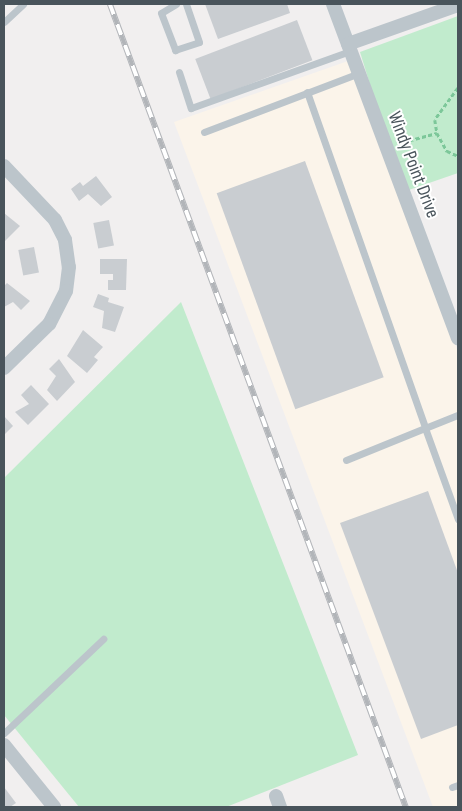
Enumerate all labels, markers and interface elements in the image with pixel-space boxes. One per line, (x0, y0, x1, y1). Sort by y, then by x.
street label: Windy Point Drive (382, 109, 444, 221)

